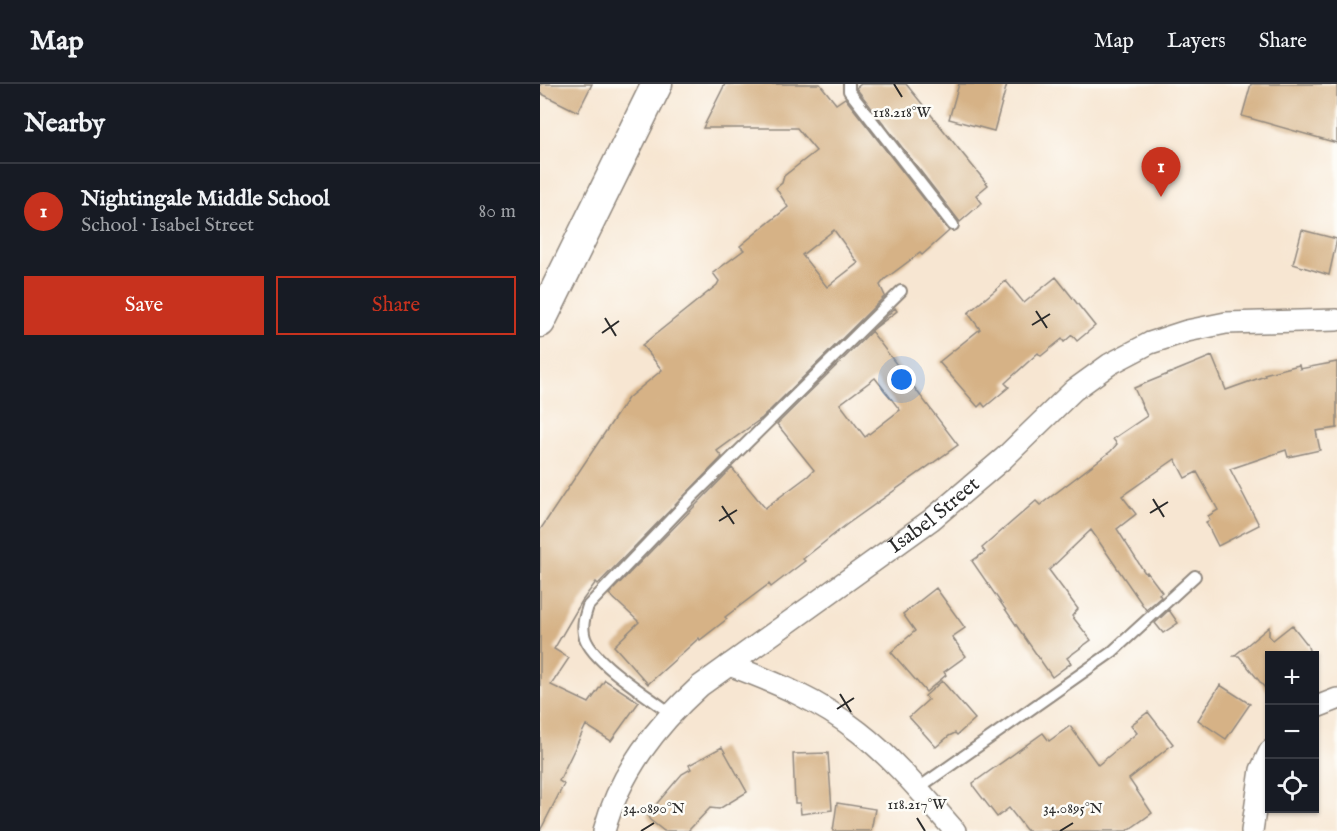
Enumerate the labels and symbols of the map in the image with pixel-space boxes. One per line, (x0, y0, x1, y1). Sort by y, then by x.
text: 118.218°W (873, 103, 932, 122)
pin: 1 (1142, 147, 1180, 197)
your location (887, 365, 916, 394)
street label: Isabel Street (883, 471, 985, 560)
text: 118.217°W (888, 795, 947, 814)
text: 34.0890°N (623, 799, 685, 818)
text: 34.0895°N (1043, 799, 1103, 818)

